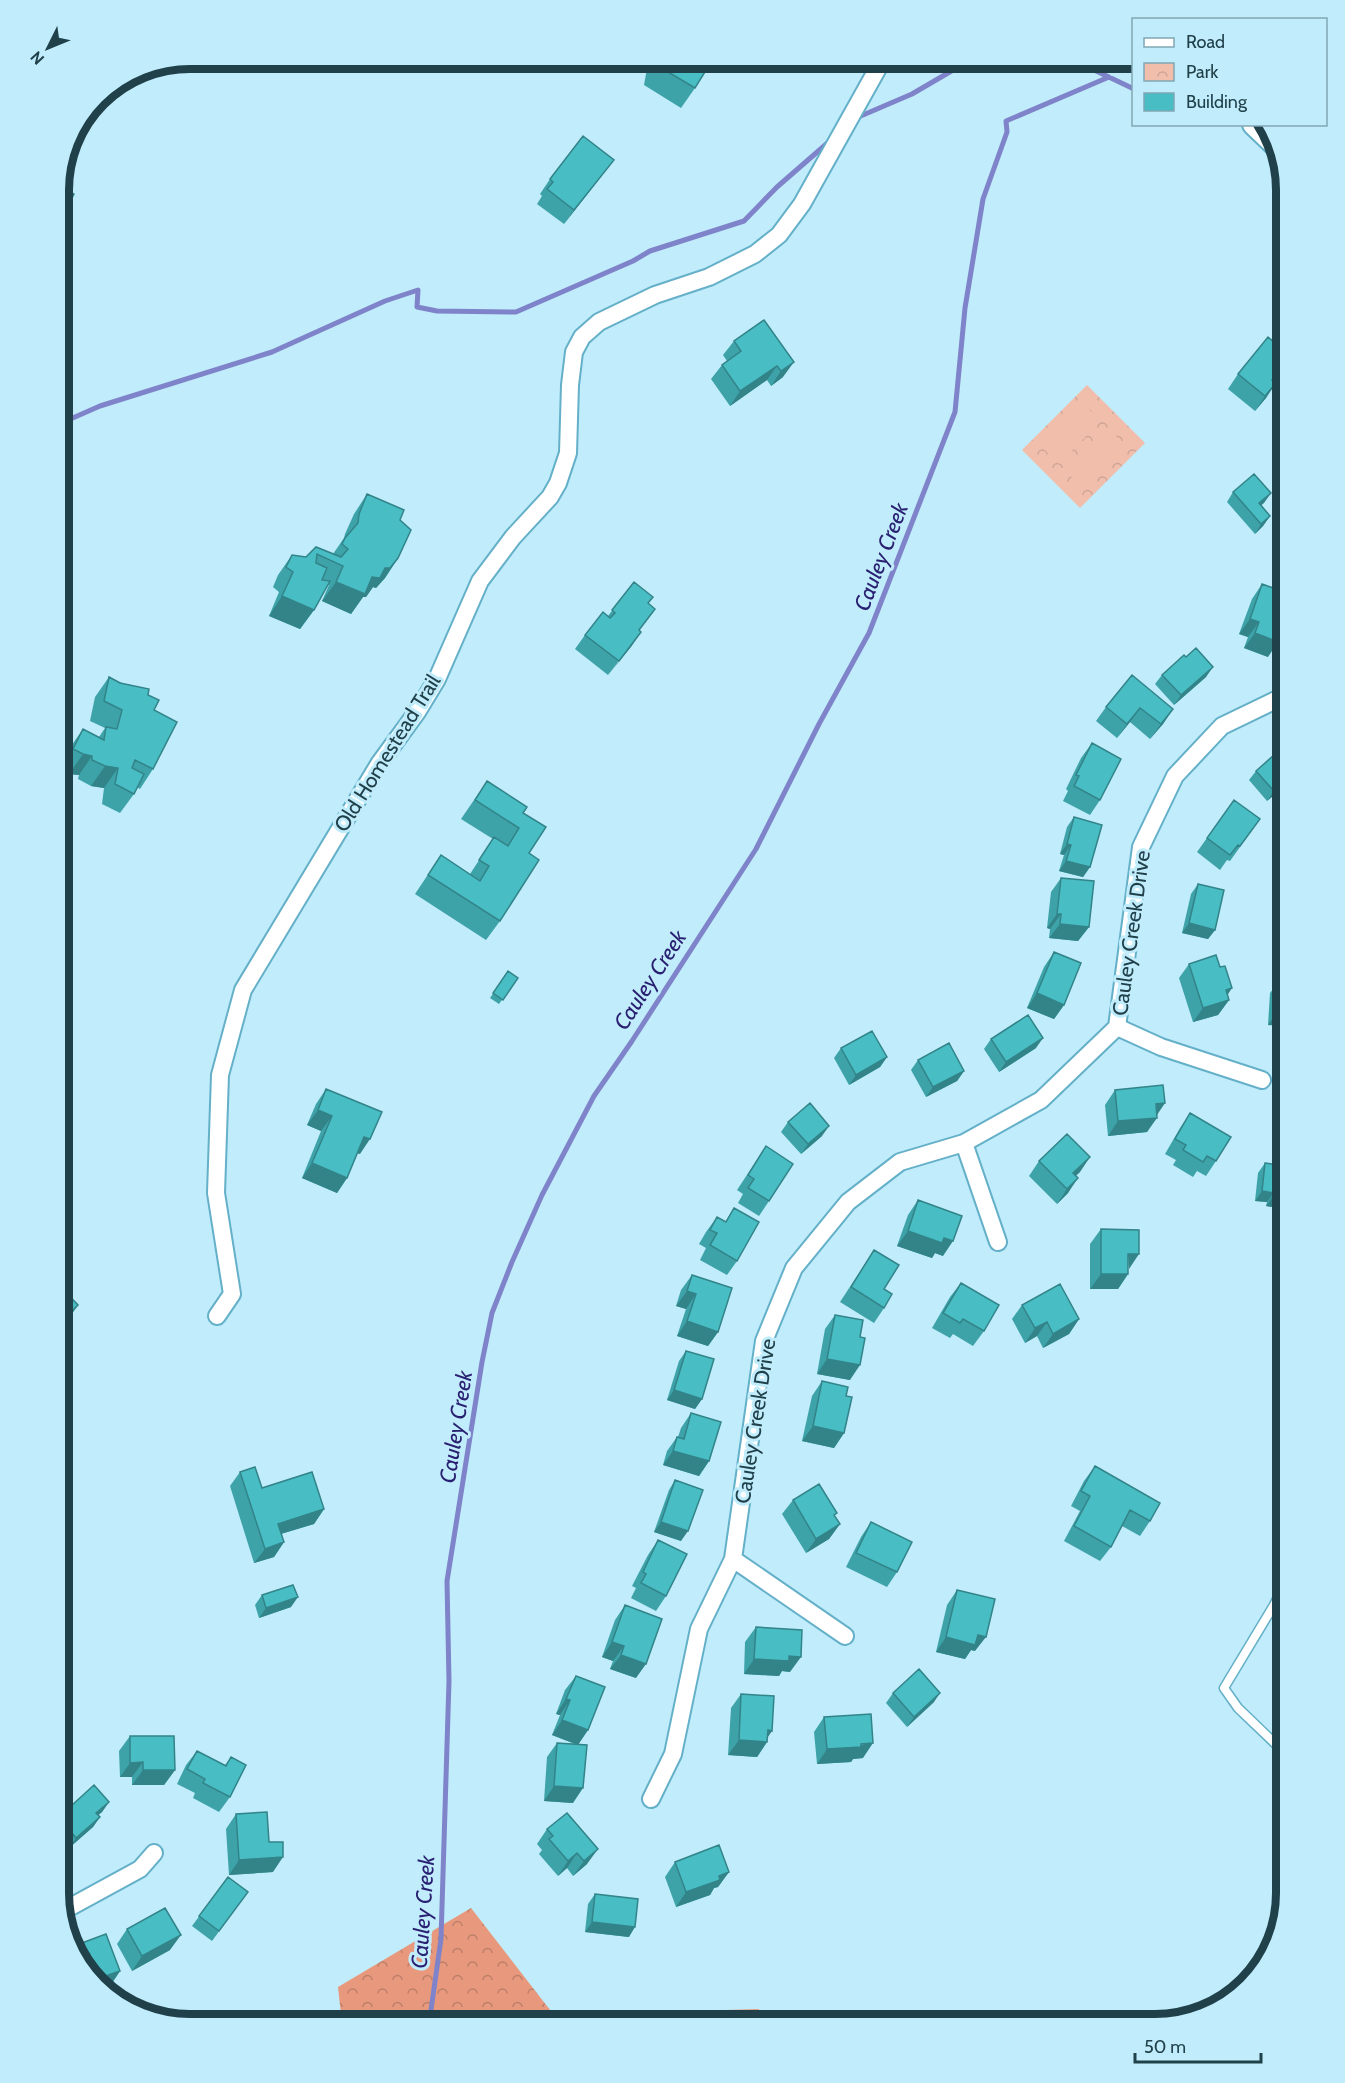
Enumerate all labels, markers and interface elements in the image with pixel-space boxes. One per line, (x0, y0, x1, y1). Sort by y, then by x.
north arrow (18, 18, 78, 78)
legend (1132, 18, 1327, 126)
text: Road (1186, 31, 1225, 53)
text: N (27, 47, 48, 69)
text: Park (1186, 61, 1219, 83)
text: Building (1186, 91, 1248, 113)
water label: Cauley Creek (848, 499, 914, 615)
street label: Old Homestead Trail (329, 670, 446, 836)
street label: Cauley Creek Drive (1107, 848, 1155, 1017)
water label: Cauley Creek (608, 925, 692, 1035)
street label: Cauley Creek Drive (730, 1336, 780, 1505)
water label: Cauley Creek (434, 1368, 478, 1485)
water label: Cauley Creek (406, 1854, 440, 1969)
scale bar (1135, 2026, 1261, 2064)
text: 50 m (1144, 2036, 1186, 2058)

